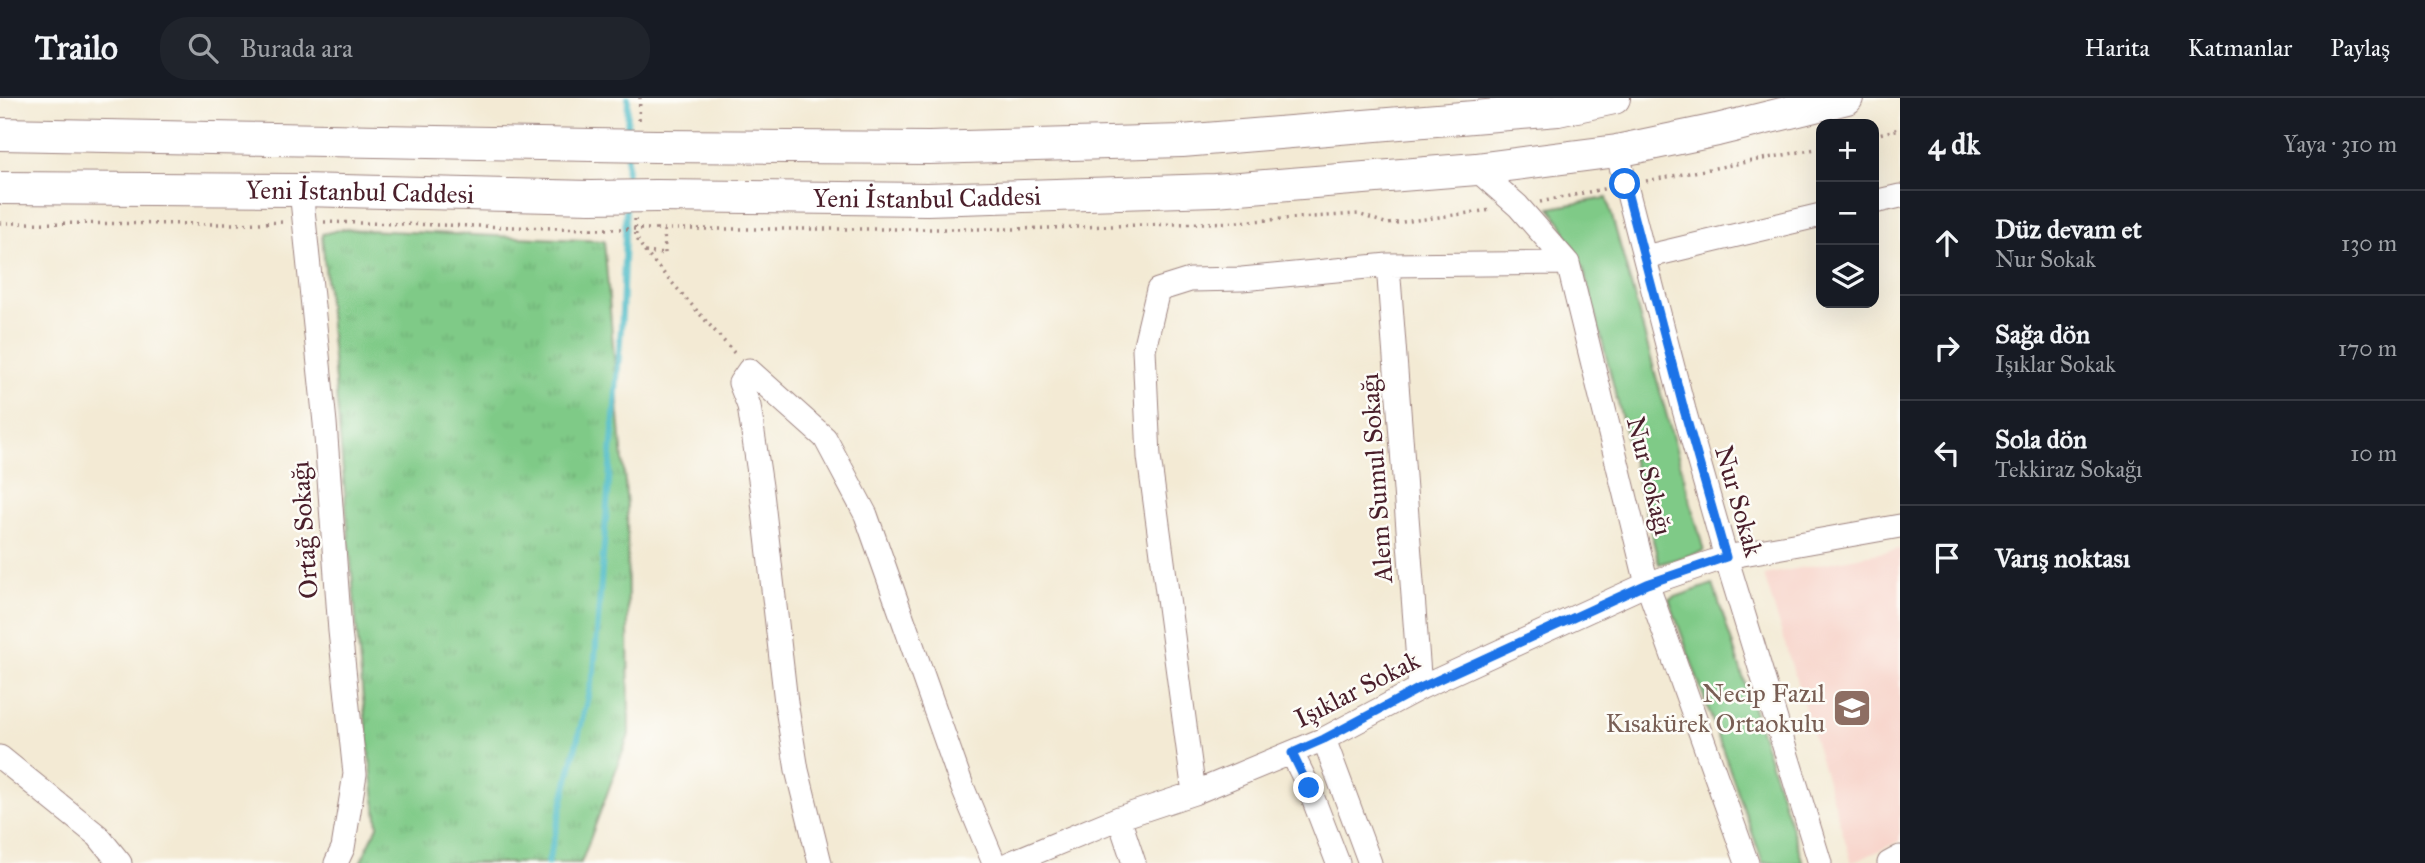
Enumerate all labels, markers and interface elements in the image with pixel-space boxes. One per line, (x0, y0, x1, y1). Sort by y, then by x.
search box (160, 17, 650, 80)
text: Trailo (35, 28, 118, 68)
icon: search (184, 29, 222, 67)
text: Burada ara (240, 32, 353, 64)
text: Harita (2085, 33, 2150, 63)
text: Katmanlar (2188, 33, 2292, 63)
text: Paylaş (2330, 33, 2390, 63)
map controls (1816, 119, 1879, 308)
button: + (1816, 119, 1879, 182)
text: 4 dk (1928, 126, 1980, 162)
text: Yaya · 310 m (2283, 130, 2397, 158)
route start (1609, 168, 1640, 199)
street label: Yeni İstanbul Caddesi (246, 174, 475, 210)
street label: Yeni İstanbul Caddesi (812, 179, 1042, 215)
button: − (1816, 182, 1879, 245)
text: Düz devam et (1995, 213, 2142, 245)
icon: ahead (1928, 224, 1966, 262)
text: 130 m (2341, 229, 2397, 257)
button: layers (1816, 245, 1879, 308)
text: Nur Sokak (1995, 245, 2096, 273)
text: Sağa dön (1995, 318, 2090, 350)
icon: right (1928, 329, 1966, 367)
text: 170 m (2338, 334, 2397, 362)
text: Işıklar Sokak (1995, 350, 2116, 378)
street label: Alem Sumul Sokağı (1353, 372, 1399, 585)
street label: Nur Sokağı (1620, 413, 1680, 539)
text: Sola dön (1995, 423, 2087, 455)
icon: left (1928, 434, 1966, 472)
text: 10 m (2350, 439, 2397, 467)
street label: Nur Sokak (1708, 442, 1770, 561)
text: Tekkiraz Sokağı (1995, 455, 2142, 483)
street label: Ortağ Sokağı (283, 460, 325, 600)
icon: arrive (1928, 539, 1966, 577)
text: Varış noktası (1995, 542, 2130, 574)
street label: Işıklar Sokak (1289, 643, 1426, 734)
place label: Necip Fazıl Kısakürek Ortaokulu (1605, 677, 1825, 739)
school or university icon: Necip Fazıl Kısakürek Ortaokulu (1831, 687, 1873, 729)
route end (1293, 772, 1324, 803)

